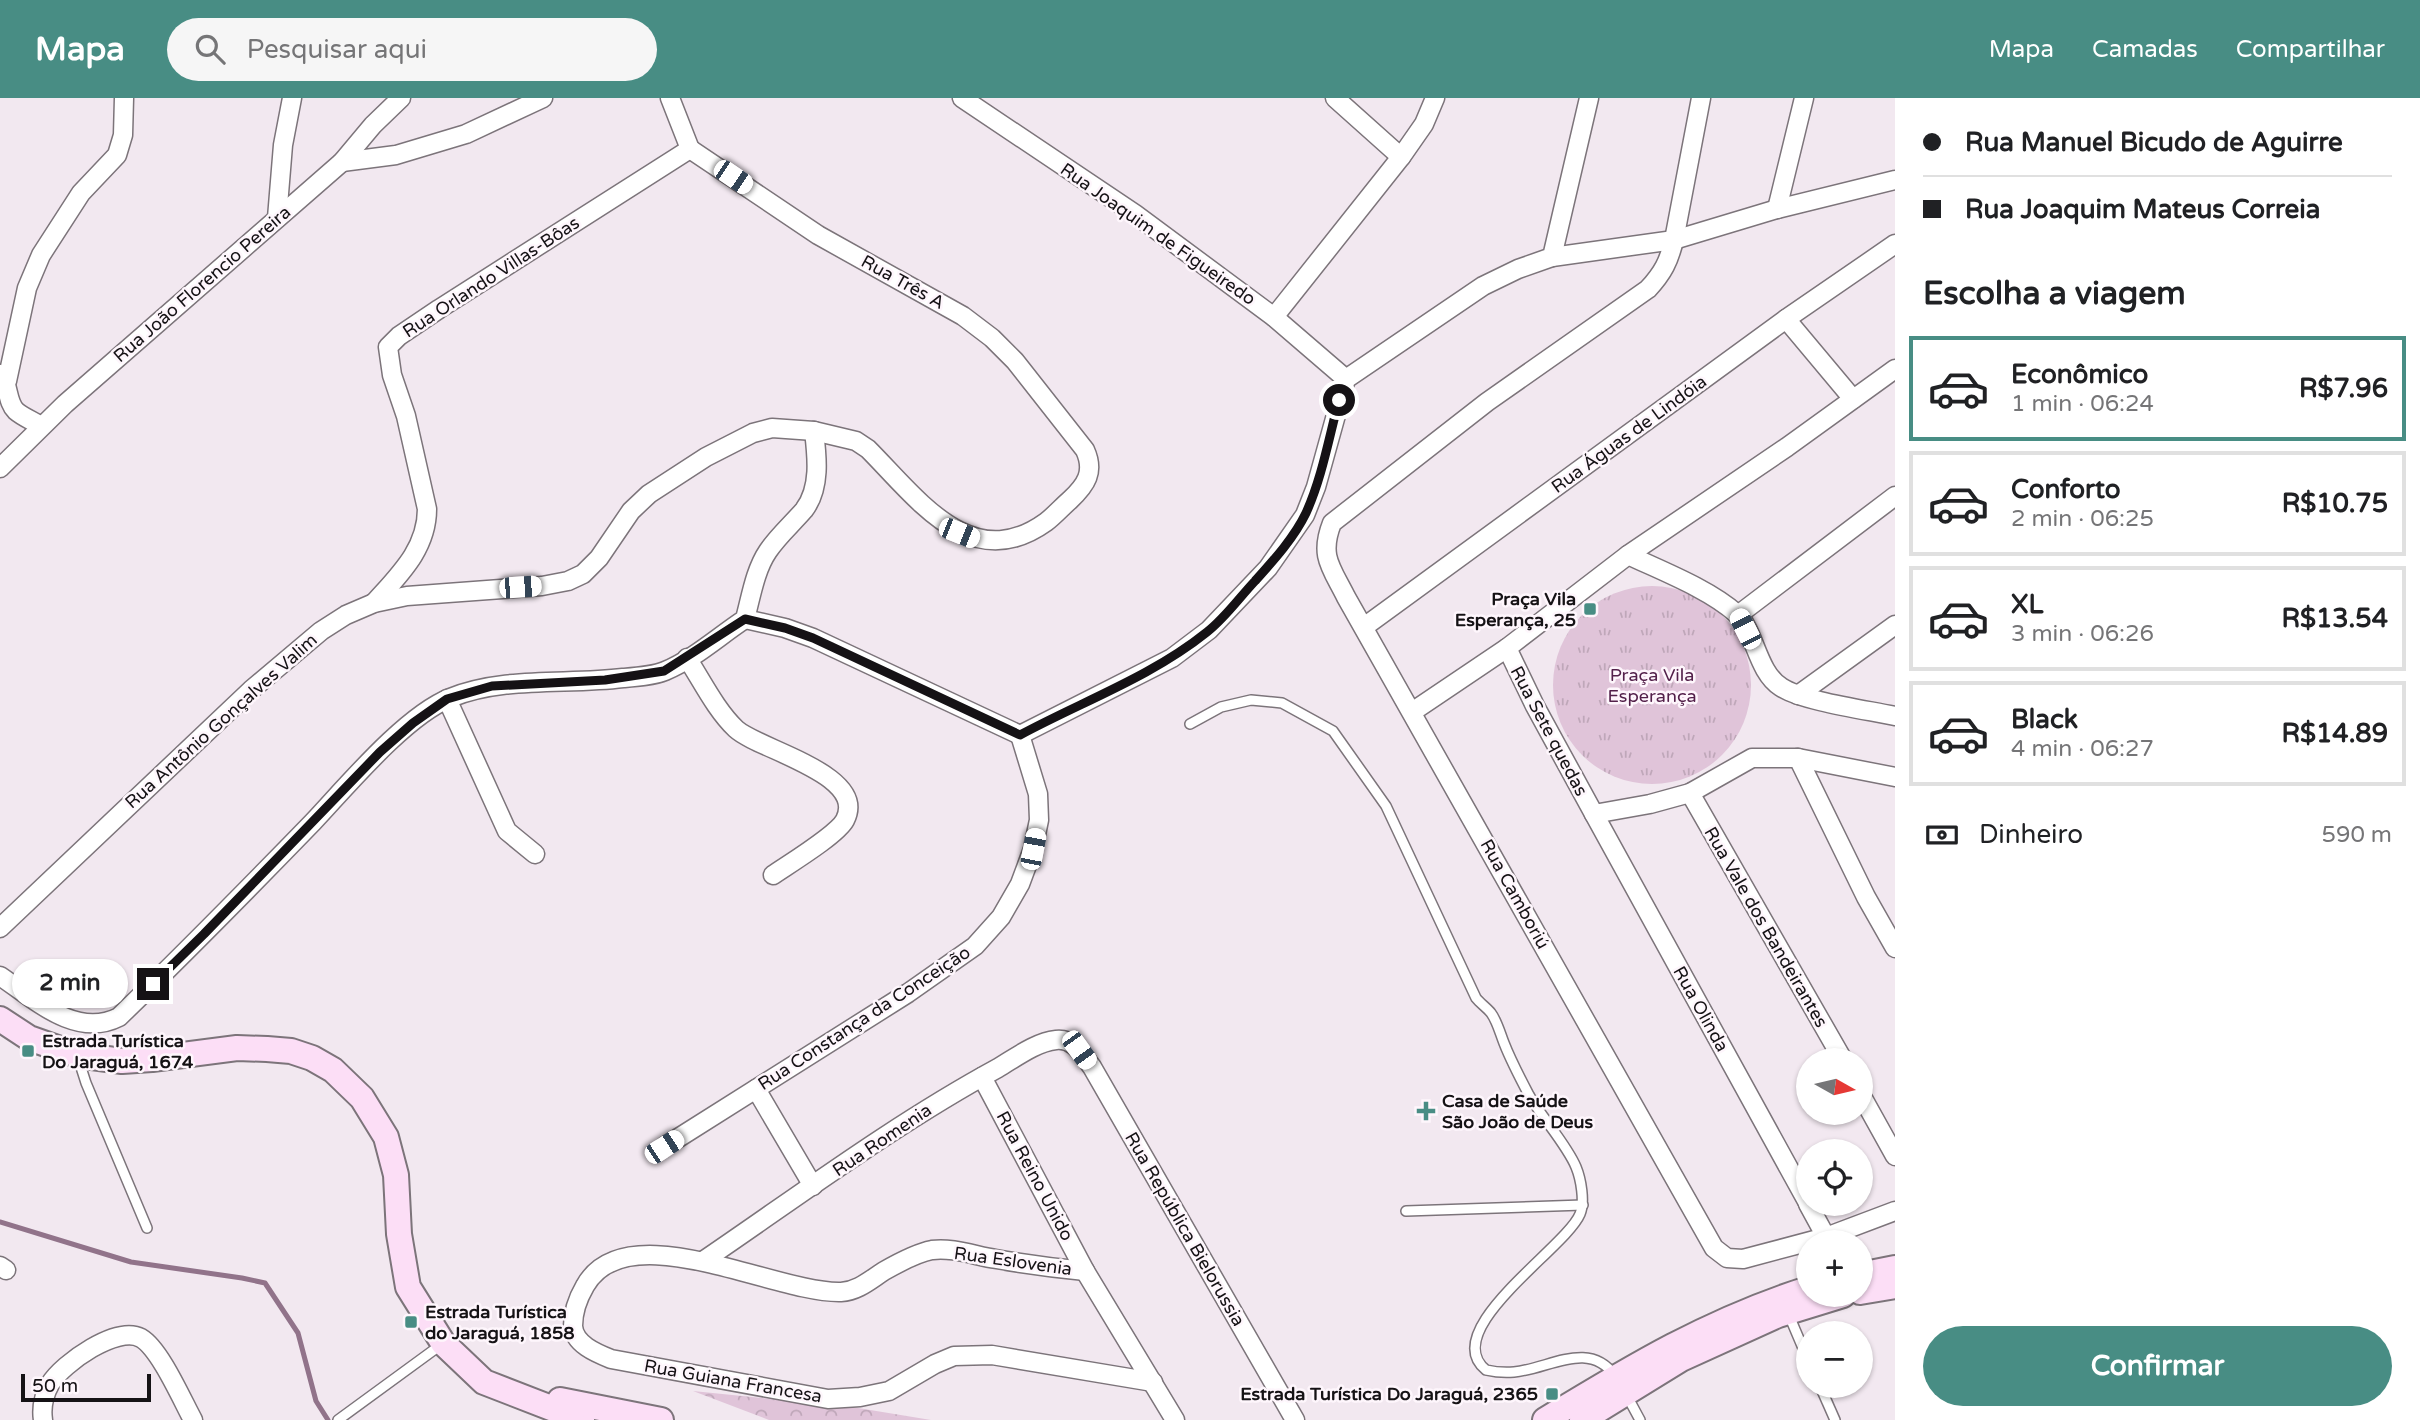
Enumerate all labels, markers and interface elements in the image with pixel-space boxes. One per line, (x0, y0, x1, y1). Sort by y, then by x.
search box (167, 18, 657, 81)
text: Mapa (35, 30, 125, 69)
icon: search (191, 30, 229, 68)
text: Pesquisar aqui (247, 34, 427, 65)
text: Mapa (1989, 35, 2054, 64)
text: Camadas (2092, 35, 2198, 64)
text: Compartilhar (2236, 35, 2385, 64)
text: Rua Manuel Bicudo de Aguirre (1965, 127, 2343, 158)
car (710, 157, 757, 197)
street label: Rua Joaquim de Figueiredo (1056, 158, 1260, 310)
text: Rua Joaquim Mateus Correia (1965, 194, 2320, 225)
street label: Rua João Florencio Pereira (109, 201, 295, 367)
street label: Rua Orlando Villas-Bôas (398, 212, 584, 342)
street label: Rua Três A (857, 250, 949, 314)
text: Escolha a viagem (1923, 275, 2186, 313)
icon: car (1927, 357, 1990, 420)
text: Econômico (2011, 359, 2148, 390)
street label: Rua Águas de Lindóia (1547, 370, 1711, 498)
text: R$7.96 (2299, 373, 2388, 404)
route start (1323, 384, 1355, 416)
text: 1 min · 06:24 (2011, 390, 2154, 418)
icon: car (1927, 472, 1990, 535)
text: Conforto (2011, 474, 2120, 505)
text: R$10.75 (2282, 488, 2388, 519)
text: 2 min · 06:25 (2011, 505, 2154, 533)
car (936, 515, 983, 551)
car (499, 575, 542, 599)
icon: car (1927, 587, 1990, 650)
place label: Praça Vila Esperança, 25 (1455, 588, 1576, 631)
text: XL (2011, 589, 2043, 620)
marker: Praça Vila Esperança, 25 (1582, 601, 1598, 617)
text: R$13.54 (2281, 603, 2388, 634)
car (1727, 606, 1764, 652)
text: 3 min · 06:26 (2011, 620, 2154, 648)
street label: Rua Antônio Gonçalves Valim (120, 629, 322, 813)
street label: Rua Sete quedas (1505, 662, 1593, 800)
park label: Praça Vila Esperança (1607, 664, 1697, 707)
icon: car (1927, 702, 1990, 765)
text: Black (2011, 704, 2078, 735)
text: R$14.89 (2282, 718, 2388, 749)
text: 4 min · 06:27 (2011, 735, 2154, 763)
icon: cash (1923, 816, 1961, 854)
text: Dinheiro (1979, 819, 2083, 850)
text: 590 m (2322, 821, 2392, 849)
street label: Rua Vale dos Bandeirantes (1699, 823, 1833, 1031)
car (1019, 826, 1048, 872)
street label: Rua Camboriú (1476, 835, 1554, 953)
street label: Rua Constança da Conceição (754, 941, 974, 1095)
callout: 2 min (13, 960, 128, 1008)
street label: Rua Olinda (1668, 962, 1734, 1056)
route end (137, 968, 169, 1000)
text: 2 min (39, 969, 101, 997)
car (1059, 1027, 1100, 1073)
place label: Estrada Turística Do Jaraguá, 1674 (42, 1030, 194, 1073)
marker: Estrada Turística Do Jaraguá, 1674 (20, 1043, 36, 1059)
north arrow (1796, 1048, 1872, 1125)
map controls (1796, 1048, 1873, 1398)
place label: Casa de Saúde São João de Deus (1442, 1090, 1593, 1133)
street label: Rua Romenia (828, 1099, 936, 1181)
marker: Casa de Saúde São João de Deus (1416, 1101, 1436, 1121)
street label: Rua Reino Unido (992, 1107, 1078, 1245)
car (641, 1127, 688, 1167)
street label: Rua República Bielorussia (1120, 1128, 1250, 1330)
button: locate (1796, 1139, 1873, 1216)
button: + (1796, 1230, 1873, 1307)
street label: Rua Eslovenia (953, 1242, 1073, 1280)
place label: Estrada Turística do Jaraguá, 1858 (425, 1301, 575, 1344)
marker: Estrada Turística do Jaraguá, 1858 (403, 1314, 419, 1330)
button: − (1796, 1321, 1873, 1398)
button: Confirmar (1923, 1326, 2392, 1406)
street label: Rua Guiana Francesa (642, 1355, 824, 1407)
scale bar (21, 1371, 150, 1403)
text: 50 m (32, 1375, 78, 1397)
place label: Estrada Turística Do Jaraguá, 2365 (1240, 1383, 1538, 1405)
marker: Estrada Turística Do Jaraguá, 2365 (1544, 1386, 1560, 1402)

